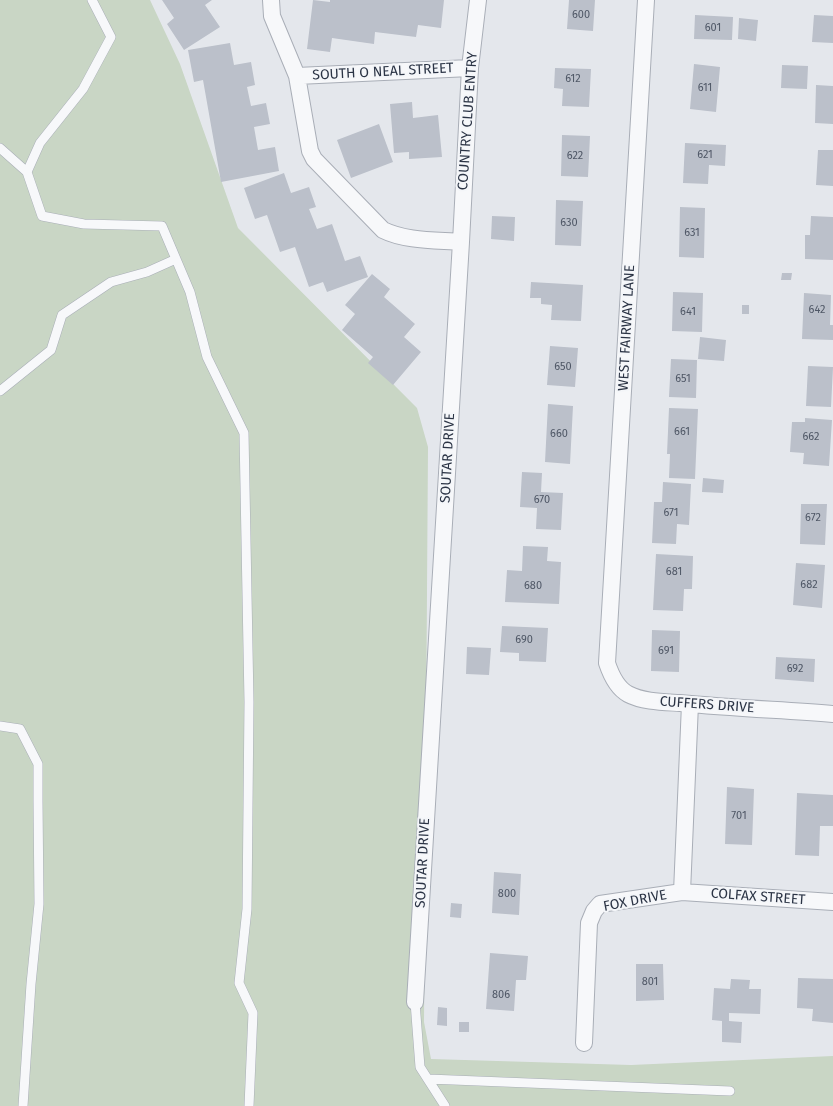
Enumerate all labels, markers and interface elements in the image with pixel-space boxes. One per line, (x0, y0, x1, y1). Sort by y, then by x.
house number: 600 (572, 8, 590, 22)
house number: 601 (705, 21, 721, 35)
street label: COUNTRY CLUB ENTRY (455, 51, 481, 191)
street label: SOUTH O NEAL STREET (312, 60, 454, 84)
house number: 612 (565, 72, 581, 86)
house number: 611 (698, 81, 712, 95)
house number: 621 (697, 148, 713, 162)
house number: 622 (567, 149, 583, 163)
house number: 630 (560, 216, 578, 230)
house number: 631 (684, 226, 700, 240)
street label: WEST FAIRWAY LANE (615, 264, 639, 392)
house number: 642 (809, 303, 825, 317)
house number: 641 (680, 305, 696, 319)
house number: 650 (554, 360, 572, 374)
house number: 651 (675, 372, 691, 386)
street label: SOUTAR DRIVE (437, 413, 459, 503)
house number: 661 (674, 425, 690, 439)
house number: 660 (550, 427, 568, 441)
house number: 662 (802, 430, 820, 444)
house number: 670 (534, 493, 550, 507)
house number: 671 (663, 506, 679, 520)
house number: 672 (805, 511, 821, 525)
house number: 681 (666, 565, 682, 579)
house number: 682 (800, 578, 818, 592)
house number: 680 (524, 579, 542, 593)
house number: 690 (515, 633, 533, 647)
house number: 691 (658, 644, 674, 658)
house number: 692 (787, 662, 803, 676)
street label: CUFFERS DRIVE (659, 693, 755, 717)
house number: 701 (731, 809, 747, 823)
street label: SOUTAR DRIVE (412, 818, 434, 908)
street label: COLFAX STREET (710, 885, 806, 909)
house number: 800 (498, 887, 516, 901)
street label: FOX DRIVE (602, 887, 668, 915)
house number: 801 (642, 975, 658, 989)
house number: 806 (492, 988, 510, 1002)

